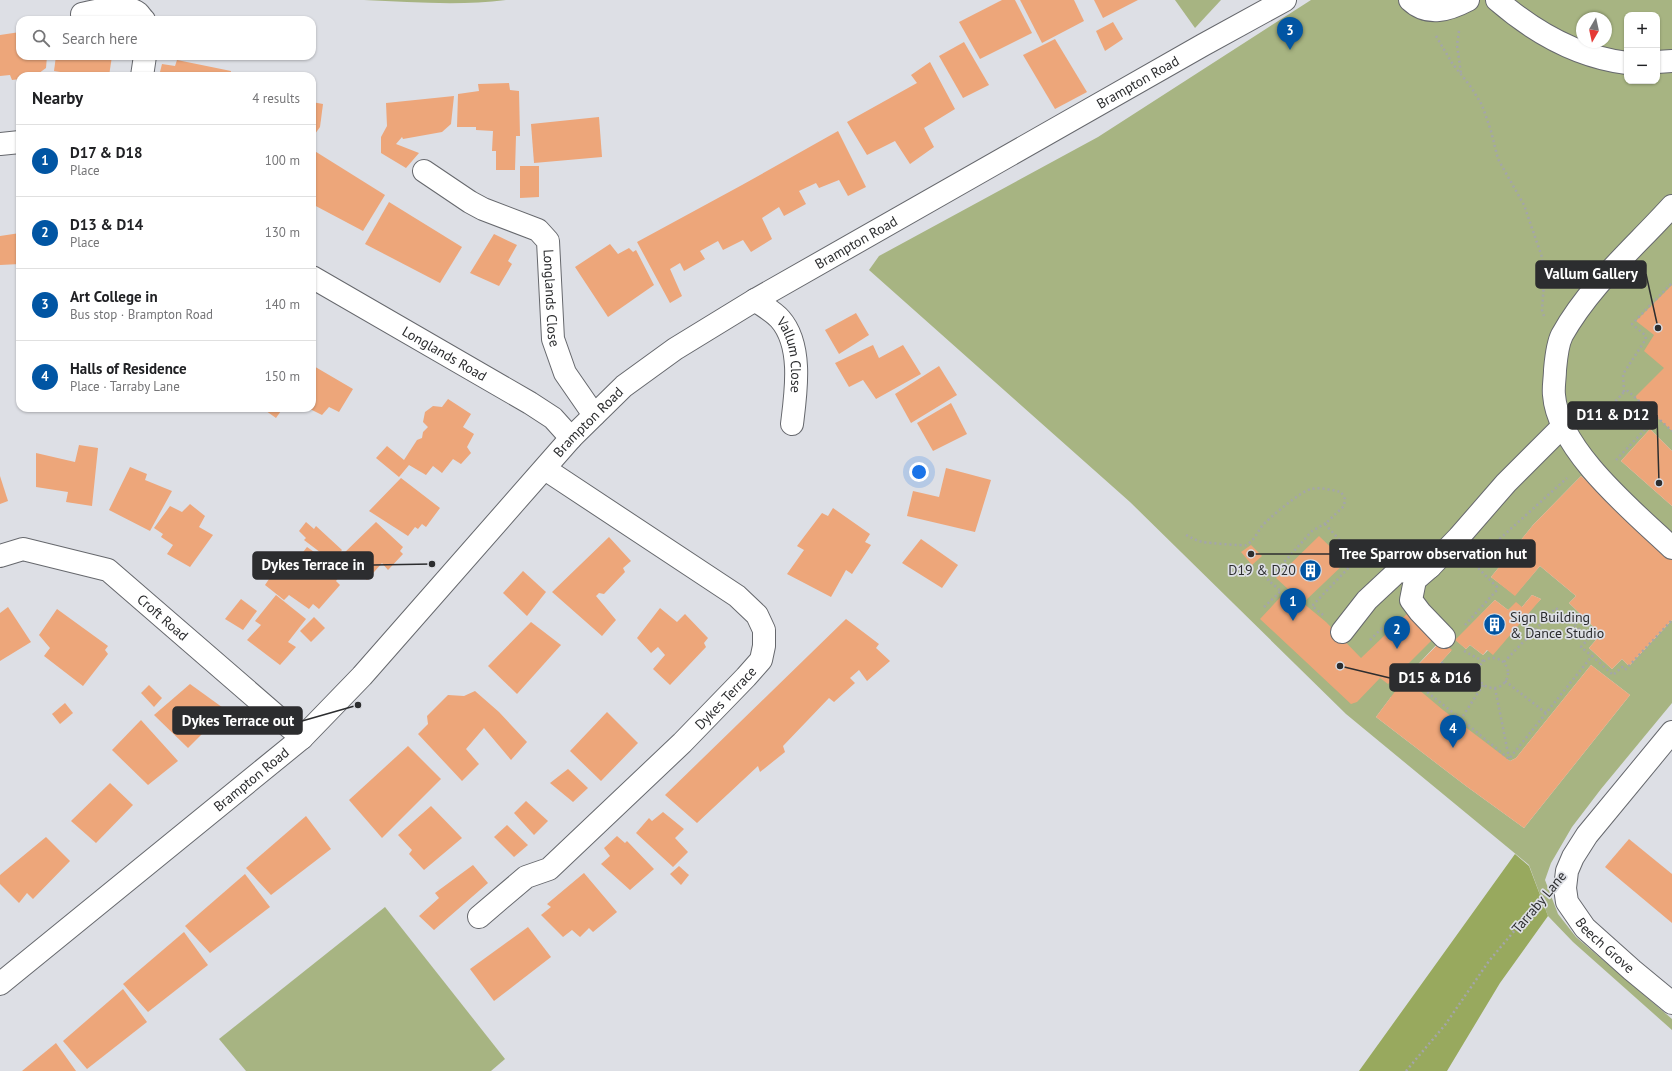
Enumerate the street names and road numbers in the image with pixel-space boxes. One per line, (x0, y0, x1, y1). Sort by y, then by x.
street label: Brampton Road (1093, 52, 1182, 113)
street label: Brampton Road (812, 212, 901, 273)
street label: Longlands Close (539, 249, 564, 349)
street label: Vallum Close (772, 312, 805, 393)
street label: Longlands Road (399, 322, 490, 385)
street label: Brampton Road (549, 383, 627, 461)
street label: Croft Road (133, 590, 192, 645)
street label: Dykes Terrace (691, 663, 760, 733)
street label: Brampton Road (210, 743, 293, 815)
street label: Tarraby Lane (1508, 867, 1570, 937)
street label: Beech Grove (1571, 914, 1638, 977)

